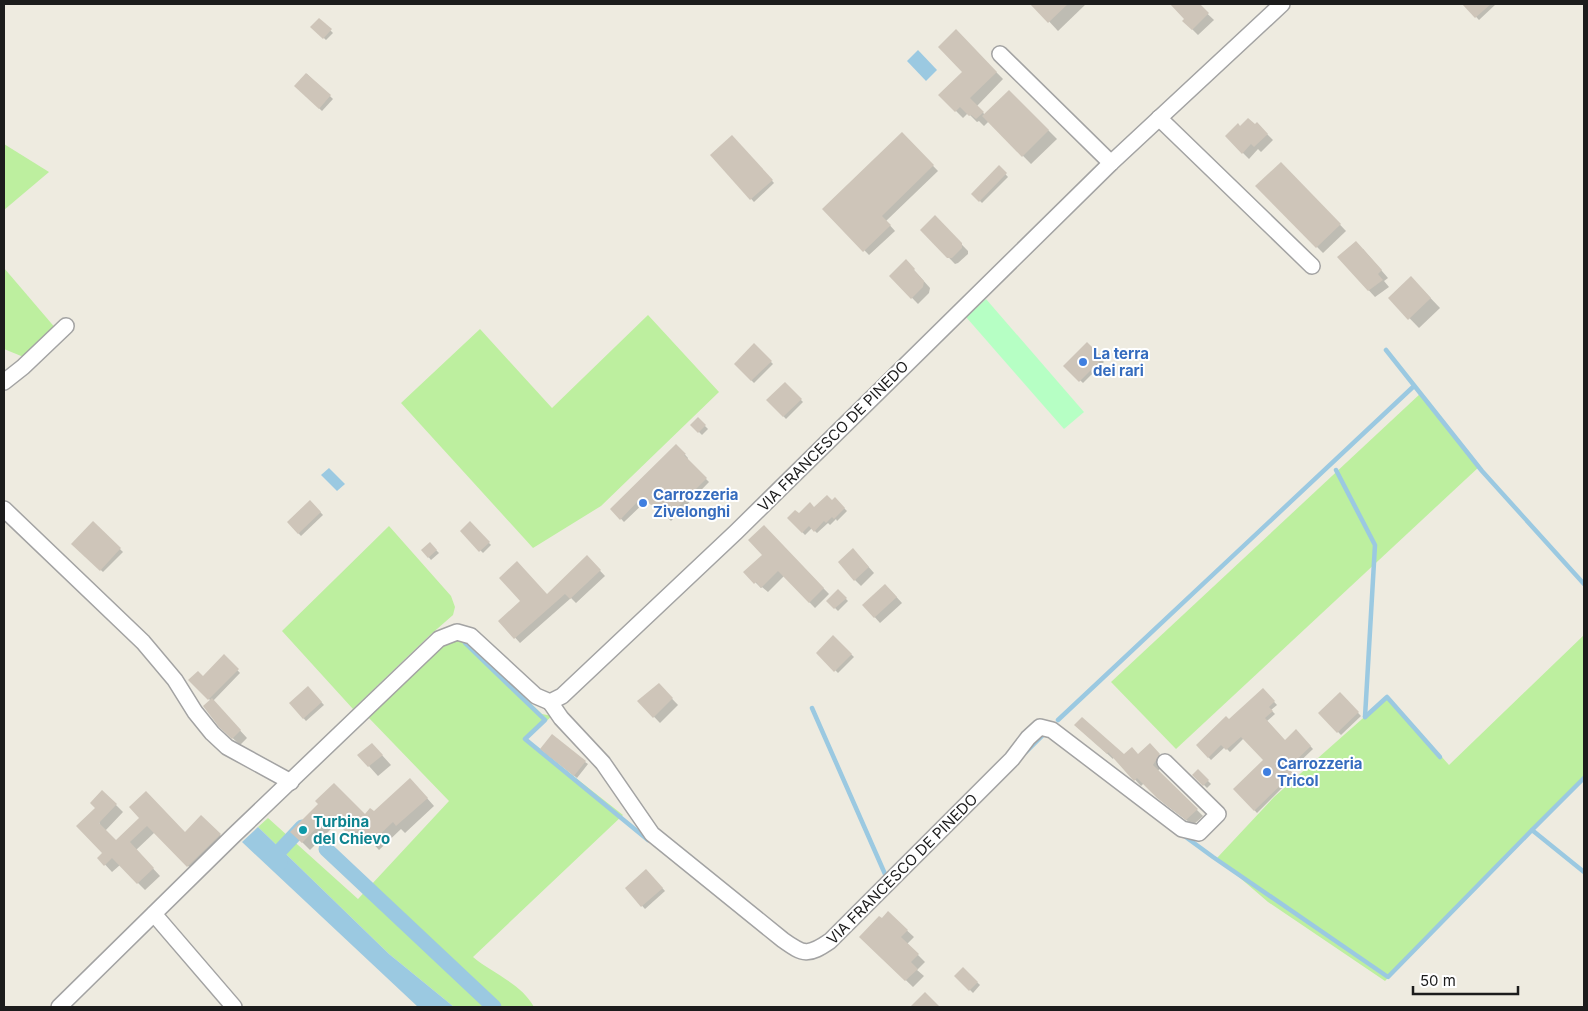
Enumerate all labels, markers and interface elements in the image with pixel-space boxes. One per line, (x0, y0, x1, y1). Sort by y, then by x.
place label: La terra dei rari (1093, 344, 1149, 380)
marker: La terra dei rari (1077, 356, 1089, 368)
street label: VIA FRANCESCO DE PINEDO (754, 357, 912, 515)
place label: Carrozzeria Zivelonghi (653, 485, 738, 521)
marker: Carrozzeria Zivelonghi (637, 497, 649, 509)
place label: Carrozzeria Tricol (1277, 754, 1362, 790)
marker: Carrozzeria Tricol (1261, 766, 1273, 778)
street label: VIA FRANCESCO DE PINEDO (823, 790, 981, 948)
place label: Turbina del Chievo (313, 812, 390, 848)
marker: Turbina del Chievo (297, 824, 309, 836)
scale bar (1413, 964, 1518, 996)
text: 50 m (1420, 971, 1456, 990)

